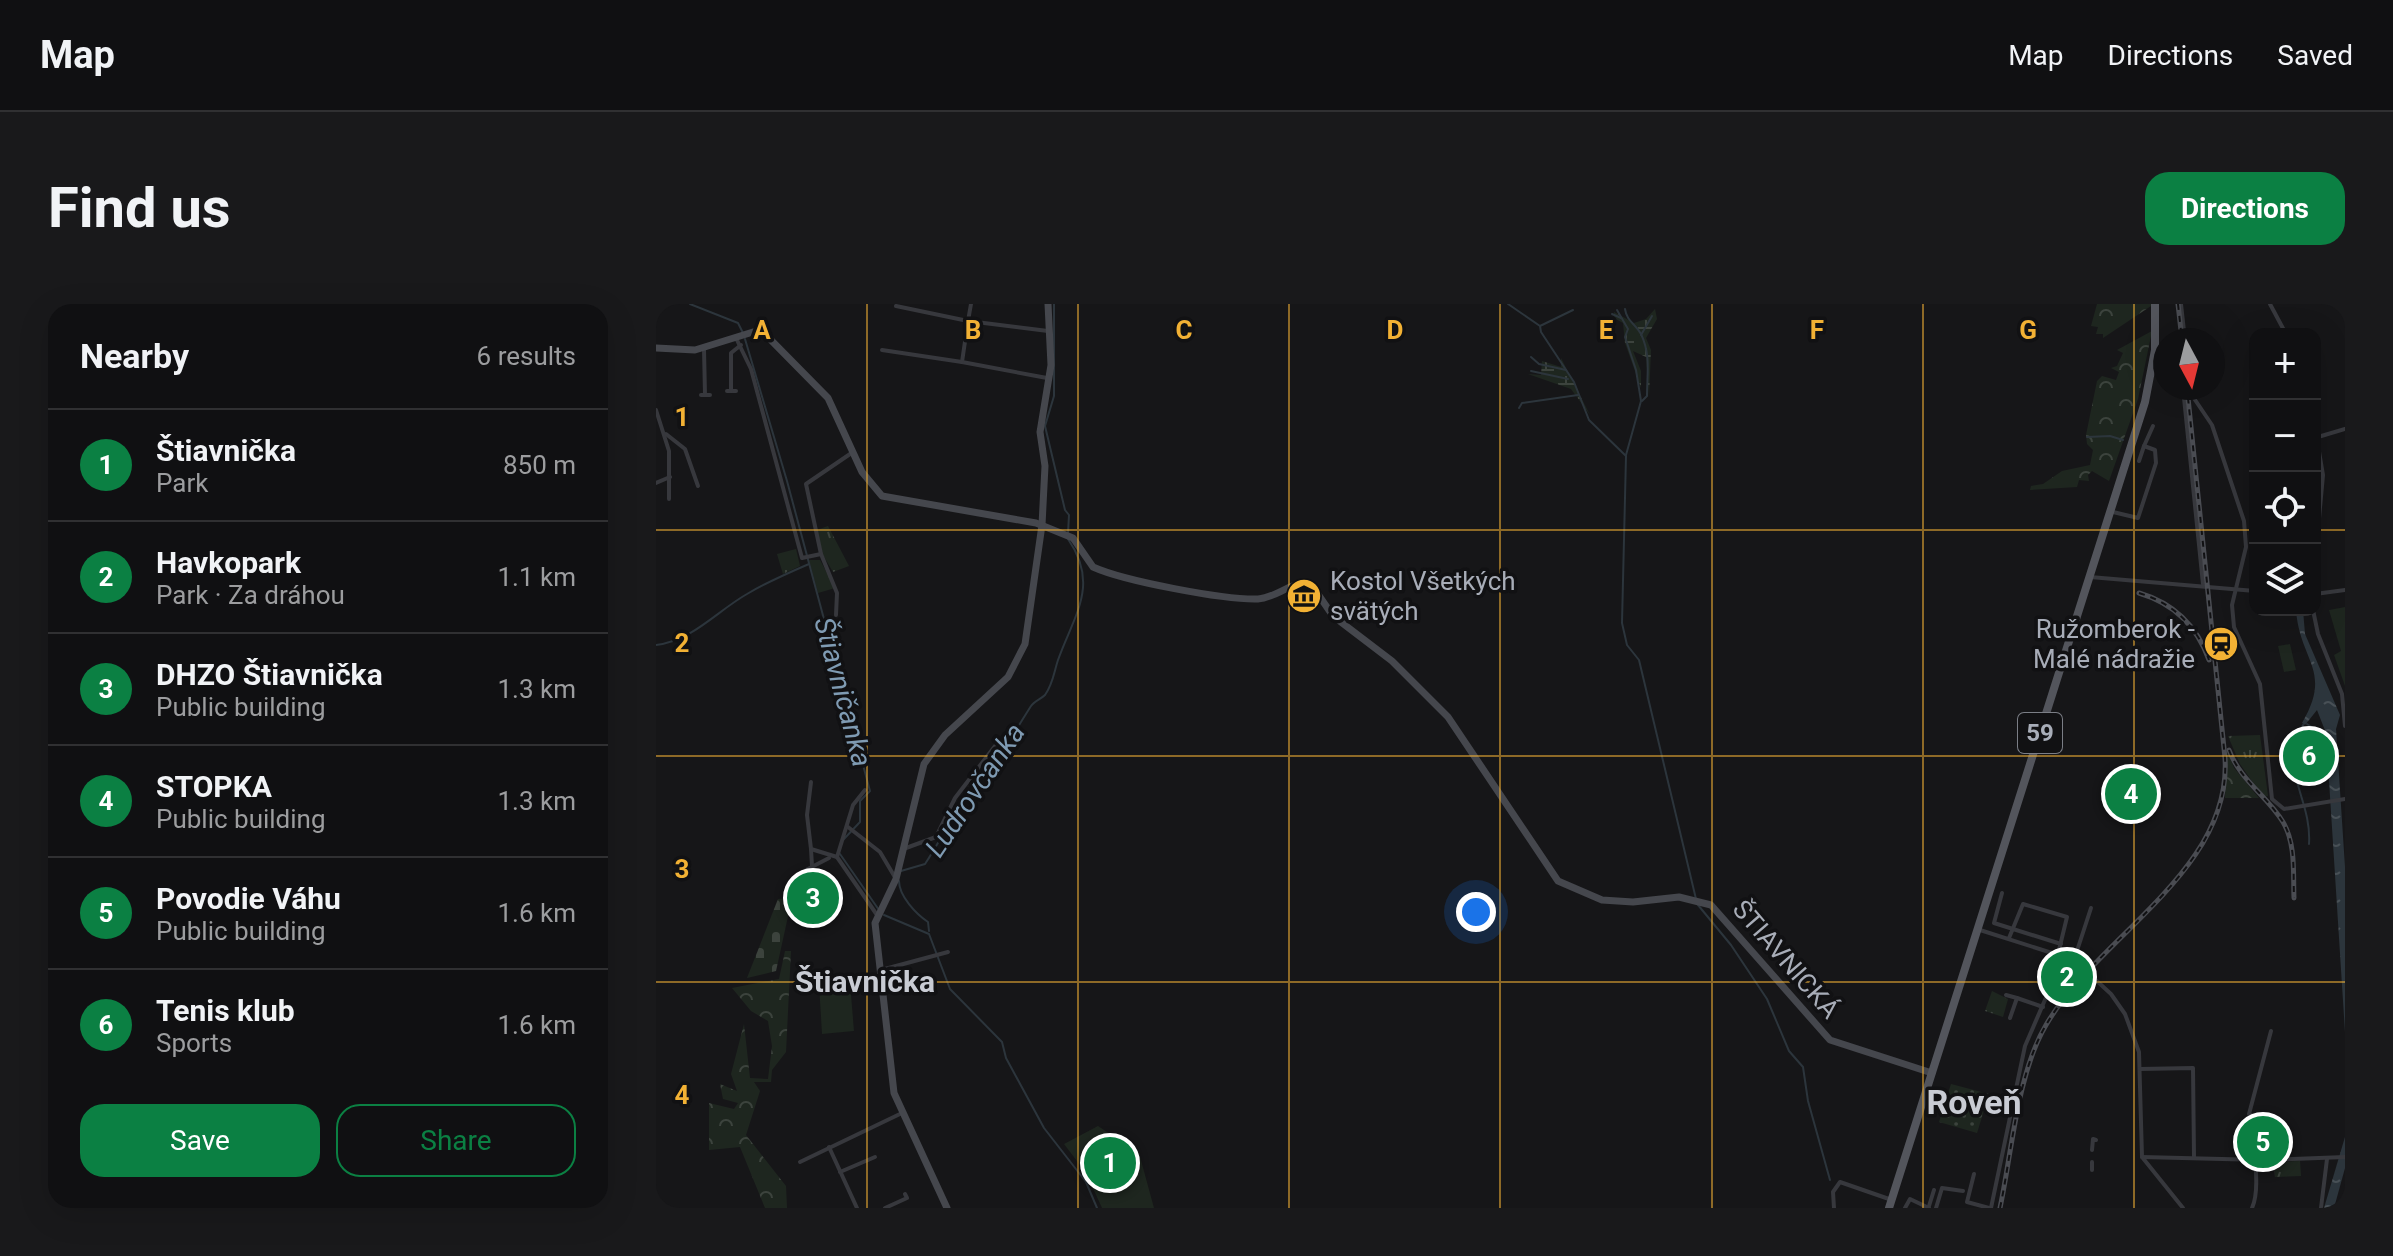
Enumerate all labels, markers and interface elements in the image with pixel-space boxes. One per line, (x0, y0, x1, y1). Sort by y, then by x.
text: Map (40, 33, 115, 77)
text: Map (2008, 39, 2064, 72)
text: Directions (2108, 39, 2233, 72)
text: Saved (2277, 39, 2353, 72)
button: Directions (2145, 172, 2345, 245)
text: Find us (48, 175, 231, 241)
text: A (753, 315, 771, 345)
text: B (965, 315, 981, 345)
text: C (1175, 315, 1193, 345)
text: D (1387, 315, 1403, 345)
text: E (1599, 315, 1614, 345)
text: F (1810, 315, 1824, 345)
text: G (2019, 315, 2037, 345)
north arrow (2153, 328, 2225, 400)
map controls (2249, 328, 2321, 616)
button: + (2249, 328, 2321, 400)
text: Nearby (80, 336, 189, 376)
text: 6 results (477, 341, 576, 371)
button: − (2249, 400, 2321, 472)
text: 1 (675, 402, 689, 432)
text: Štiavnička (156, 433, 296, 468)
text: 1 (99, 450, 113, 480)
text: 850 m (503, 450, 576, 480)
text: Park (156, 468, 208, 498)
button: locate (2249, 472, 2321, 544)
button: layers (2249, 544, 2321, 616)
text: Havkopark (156, 545, 301, 580)
text: 2 (99, 562, 113, 592)
text: 1.1 km (497, 562, 576, 592)
place label: Kostol Všetkých svätých (1330, 566, 1516, 626)
museum icon: Kostol Všetkých svätých (1285, 577, 1323, 615)
text: Park · Za dráhou (156, 580, 345, 610)
water label: Štiavničanka (807, 614, 879, 770)
place label: Ružomberok - Malé nádražie (2033, 614, 2195, 674)
station icon: Ružomberok - Malé nádražie (2202, 625, 2240, 663)
text: 2 (675, 628, 689, 658)
text: DHZO Štiavnička (156, 657, 383, 692)
text: 3 (99, 674, 113, 704)
text: 1.3 km (497, 674, 576, 704)
text: Public building (156, 692, 326, 722)
road number: 59 (2018, 713, 2062, 753)
water label: Ludrovčanka (918, 717, 1032, 863)
pin: 6 (2283, 726, 2335, 786)
pin: 4 (2105, 764, 2157, 824)
text: STOPKA (156, 769, 272, 804)
text: 4 (99, 786, 113, 816)
text: 1.3 km (497, 786, 576, 816)
text: Public building (156, 804, 326, 834)
text: 3 (675, 854, 689, 884)
pin: 3 (787, 868, 839, 928)
text: Povodie Váhu (156, 881, 341, 916)
your location (1456, 892, 1496, 932)
street label: ŠTIAVNICKÁ (1727, 894, 1845, 1024)
text: 5 (99, 898, 113, 928)
text: 1.6 km (497, 898, 576, 928)
text: Public building (156, 916, 326, 946)
pin: 2 (2041, 947, 2093, 1007)
district label: Štiavnička (795, 964, 935, 999)
text: Tenis klub (156, 993, 295, 1028)
text: 6 (99, 1010, 113, 1040)
text: 1.6 km (497, 1010, 576, 1040)
text: Sports (156, 1028, 232, 1058)
text: 4 (675, 1080, 690, 1110)
district label: Roveň (1926, 1082, 2022, 1122)
button: Save (80, 1104, 320, 1177)
button: Share (336, 1104, 576, 1177)
pin: 5 (2237, 1112, 2289, 1172)
pin: 1 (1084, 1133, 1136, 1193)

